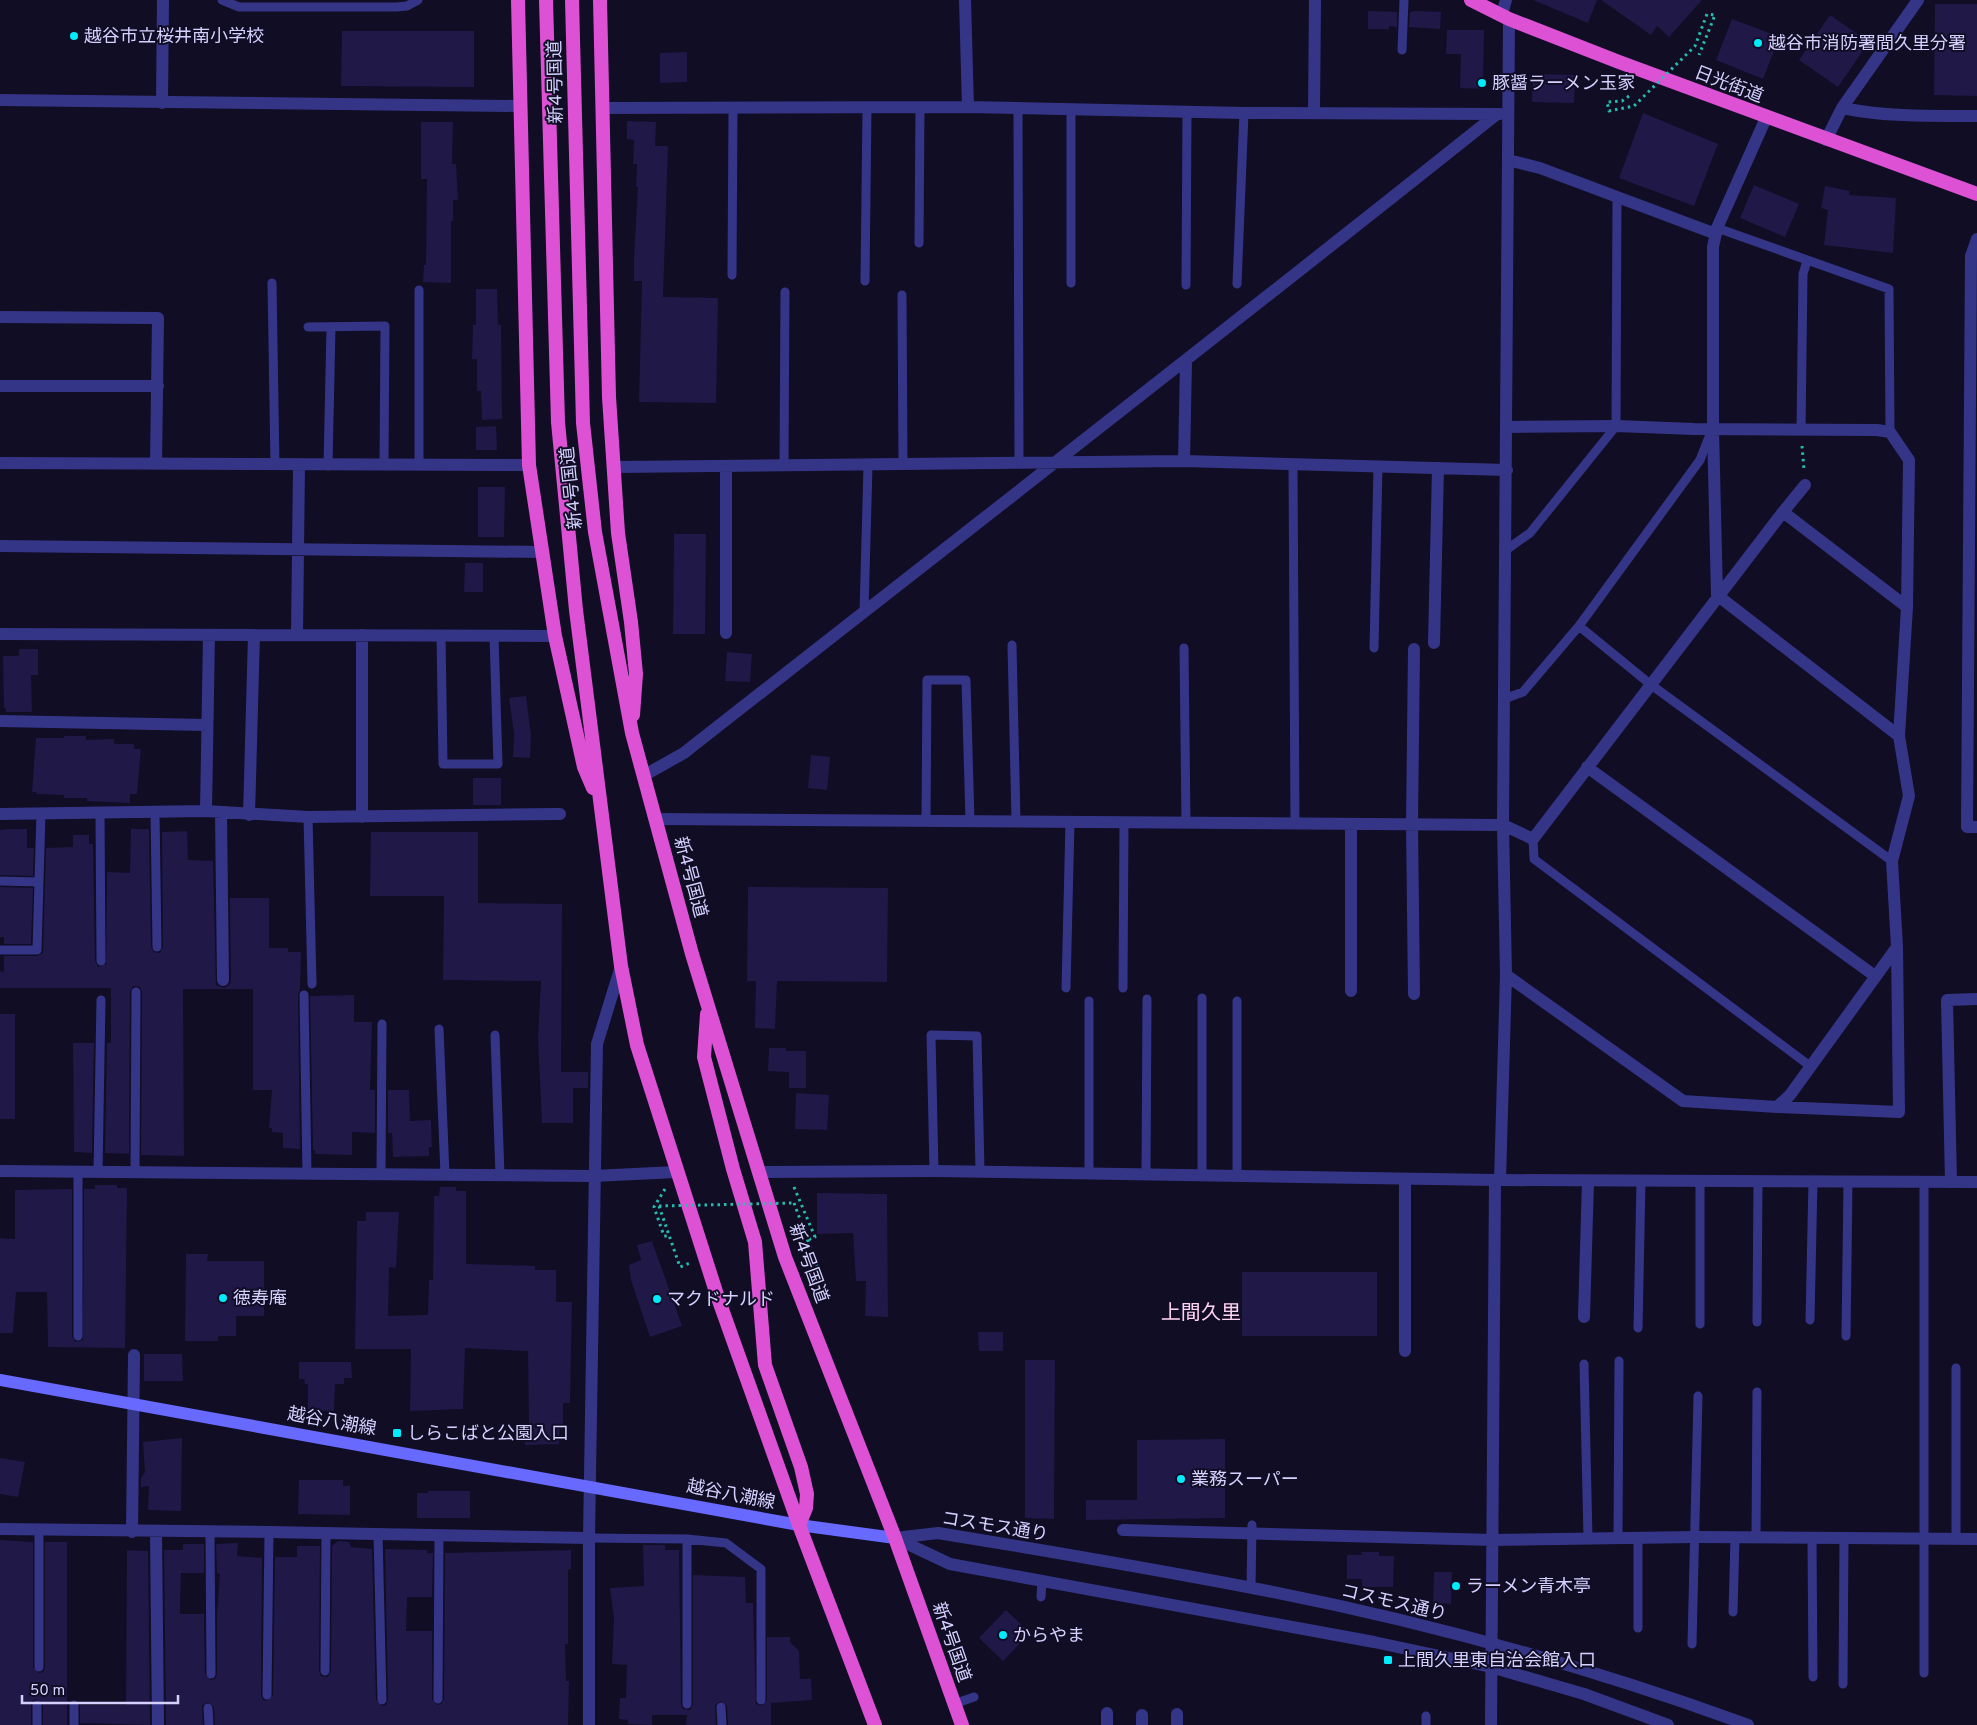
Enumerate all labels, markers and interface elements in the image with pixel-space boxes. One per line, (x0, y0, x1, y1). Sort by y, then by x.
place label: 越谷市立桜井南小学校 (84, 26, 264, 49)
marker: 越谷市立桜井南小学校 (68, 30, 80, 42)
place label: 越谷市消防署間久里分署 (1768, 33, 1966, 56)
marker: 越谷市消防署間久里分署 (1752, 37, 1764, 49)
street label: 新4号国道 (544, 40, 569, 124)
street label: 日光街道 (1691, 62, 1766, 109)
place label: 豚醤ラーメン玉家 (1492, 73, 1635, 96)
marker: 豚醤ラーメン玉家 (1476, 77, 1488, 89)
street label: 新4号国道 (557, 445, 588, 530)
street label: 新4号国道 (668, 834, 711, 921)
street label: 新4号国道 (783, 1220, 833, 1307)
place label: 徳寿庵 (233, 1288, 287, 1311)
place label: マクドナルド (667, 1289, 775, 1312)
marker: 徳寿庵 (217, 1292, 229, 1304)
marker: マクドナルド (651, 1293, 663, 1305)
district label: 上間久里 (1161, 1301, 1241, 1327)
street label: 越谷八潮線 (285, 1403, 378, 1442)
place label: しらこばと公園入口 (407, 1423, 569, 1446)
marker: しらこばと公園入口 (391, 1427, 403, 1439)
place label: 業務スーパー (1191, 1469, 1299, 1492)
marker: 業務スーパー (1175, 1473, 1187, 1485)
street label: 越谷八潮線 (684, 1476, 777, 1515)
street label: コスモス通り (940, 1508, 1050, 1547)
place label: ラーメン青木亭 (1466, 1576, 1591, 1599)
street label: コスモス通り (1338, 1580, 1449, 1627)
marker: ラーメン青木亭 (1450, 1580, 1462, 1592)
street label: 新4号国道 (926, 1599, 975, 1686)
place label: からやま (1013, 1625, 1085, 1648)
marker: からやま (997, 1629, 1009, 1641)
place label: 上間久里東自治会館入口 (1398, 1650, 1596, 1673)
marker: 上間久里東自治会館入口 (1382, 1654, 1394, 1666)
scale bar (22, 1672, 179, 1704)
text: 50 m (30, 1682, 65, 1701)

